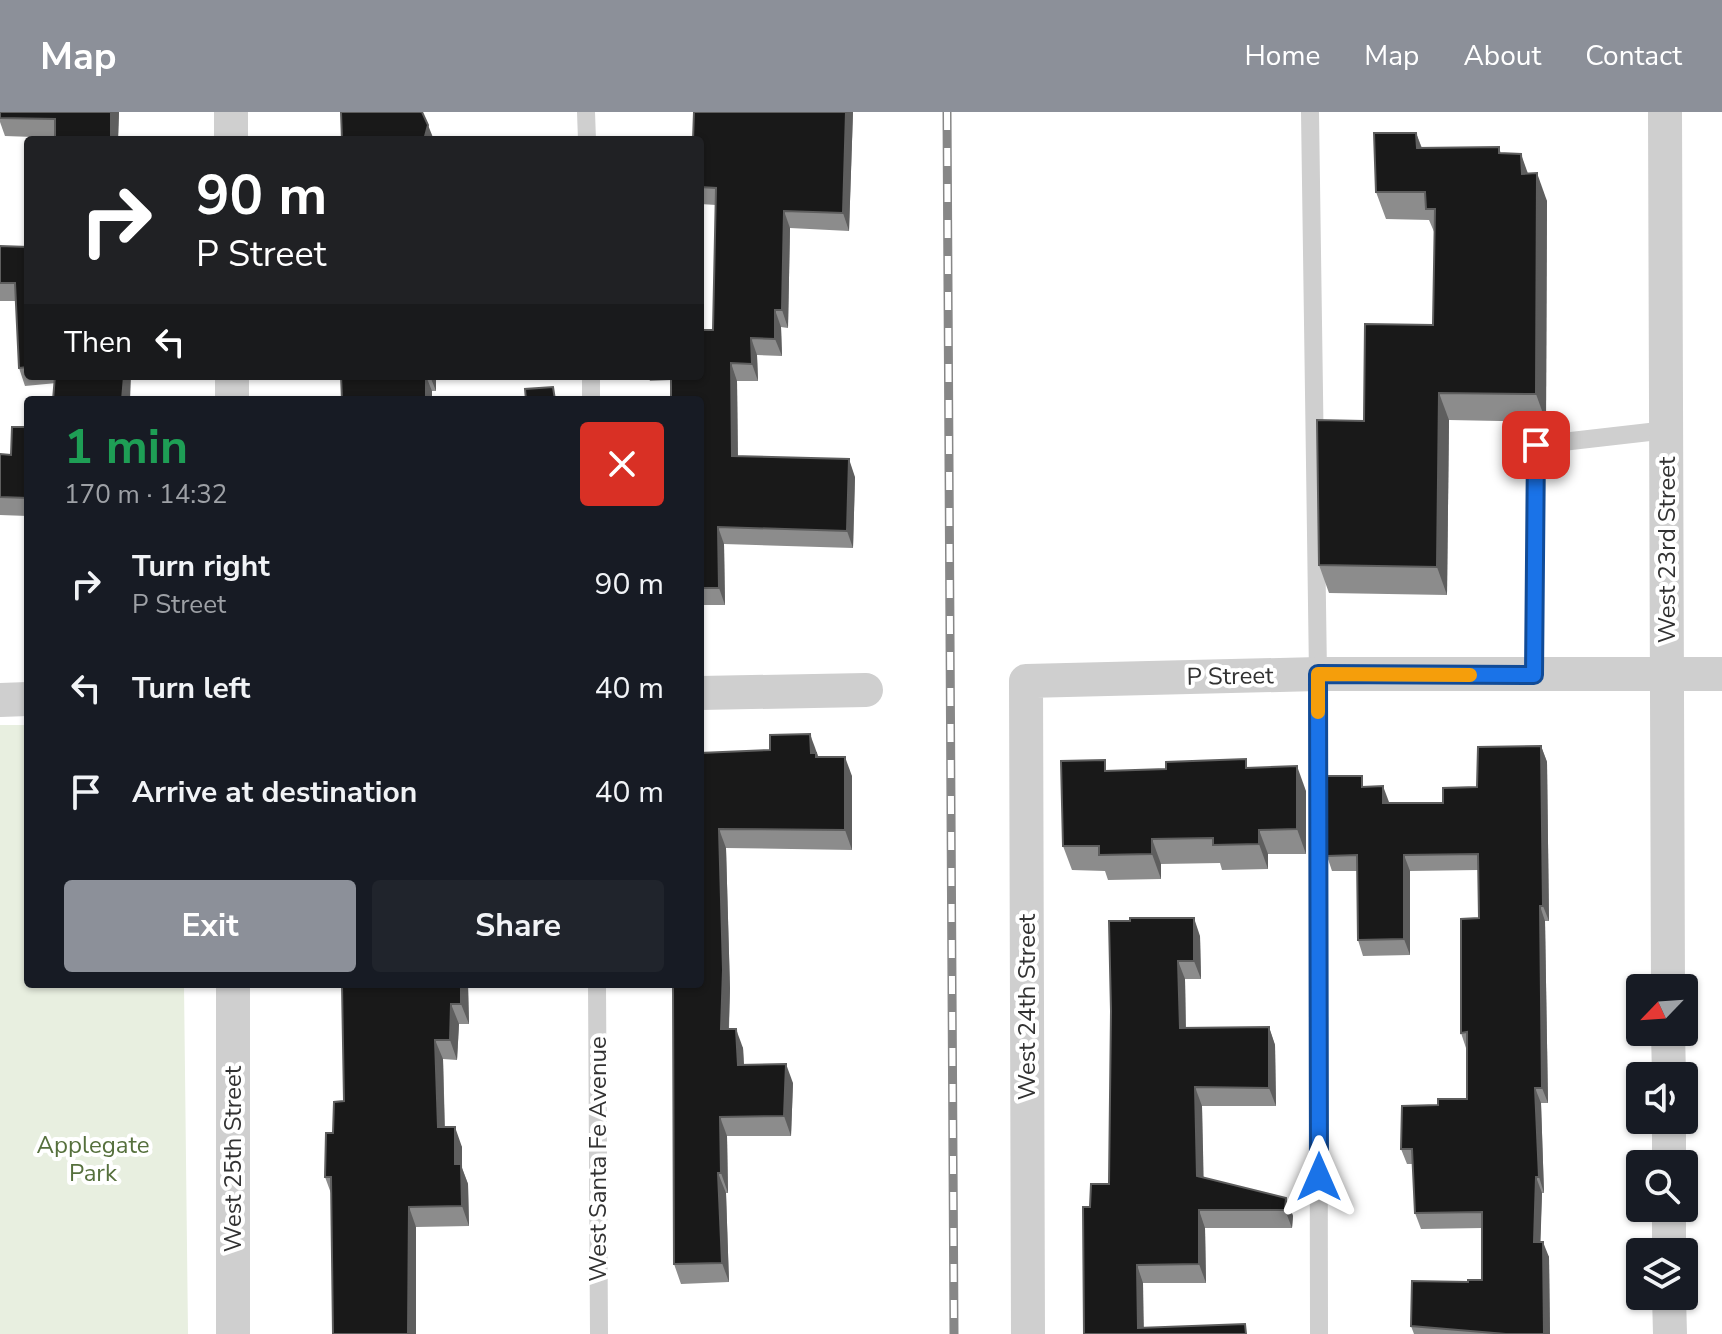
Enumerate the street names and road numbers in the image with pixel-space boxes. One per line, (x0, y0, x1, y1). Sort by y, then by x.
street label: West 23rd Street (1651, 456, 1683, 643)
street label: P Street (1186, 659, 1274, 693)
street label: West 24th Street (1011, 913, 1043, 1100)
street label: West Santa Fe Avenue (582, 1036, 614, 1282)
street label: West 25th Street (217, 1065, 249, 1252)

